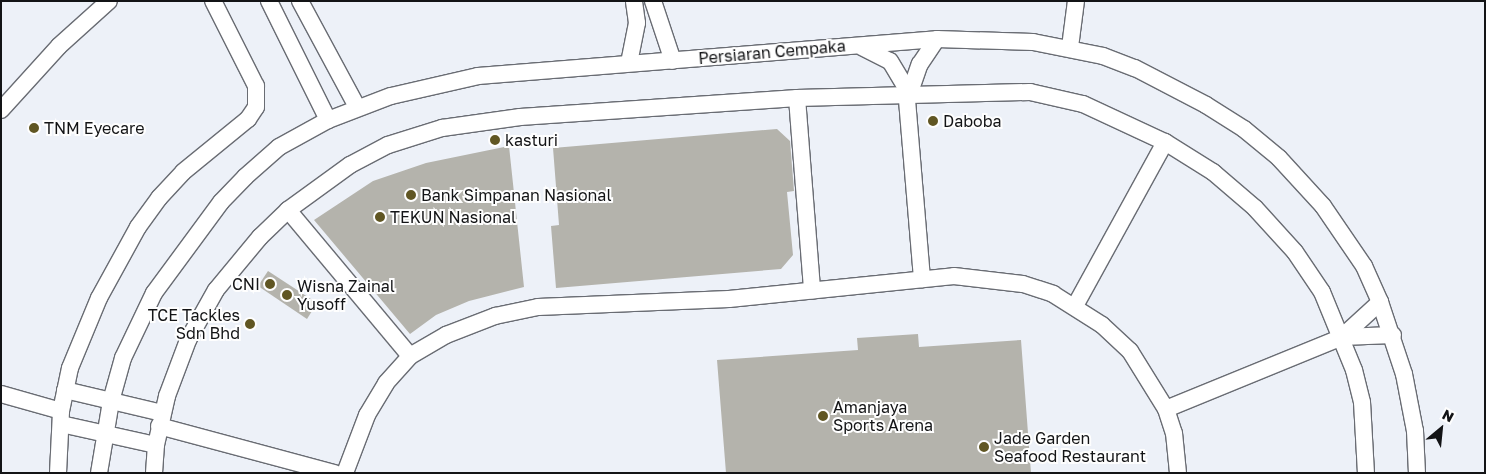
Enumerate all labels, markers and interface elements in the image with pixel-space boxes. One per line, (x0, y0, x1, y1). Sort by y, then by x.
street label: Persiaran Cempaka (698, 36, 846, 68)
place label: Daboba (943, 111, 1002, 131)
marker: Daboba (927, 115, 939, 127)
place label: TNM Eyecare (44, 118, 144, 138)
marker: TNM Eyecare (28, 122, 40, 134)
place label: kasturi (505, 130, 558, 150)
marker: kasturi (489, 134, 501, 146)
place label: Bank Simpanan Nasional (421, 185, 611, 205)
marker: Bank Simpanan Nasional (405, 189, 417, 201)
place label: TEKUN Nasional (390, 207, 516, 227)
marker: TEKUN Nasional (374, 211, 386, 223)
place label: CNI (232, 274, 260, 294)
place label: Wisna Zainal Yusoff (297, 276, 395, 314)
marker: CNI (264, 278, 276, 290)
marker: Wisna Zainal Yusoff (281, 289, 293, 301)
place label: TCE Tackles Sdn Bhd (148, 305, 240, 343)
marker: TCE Tackles Sdn Bhd (244, 318, 256, 330)
place label: Amanjaya Sports Arena (833, 397, 933, 435)
north arrow (1416, 404, 1466, 454)
text: N (1440, 405, 1457, 425)
marker: Amanjaya Sports Arena (817, 410, 829, 422)
place label: Jade Garden Seafood Restaurant (994, 428, 1146, 466)
marker: Jade Garden Seafood Restaurant (978, 441, 990, 453)

